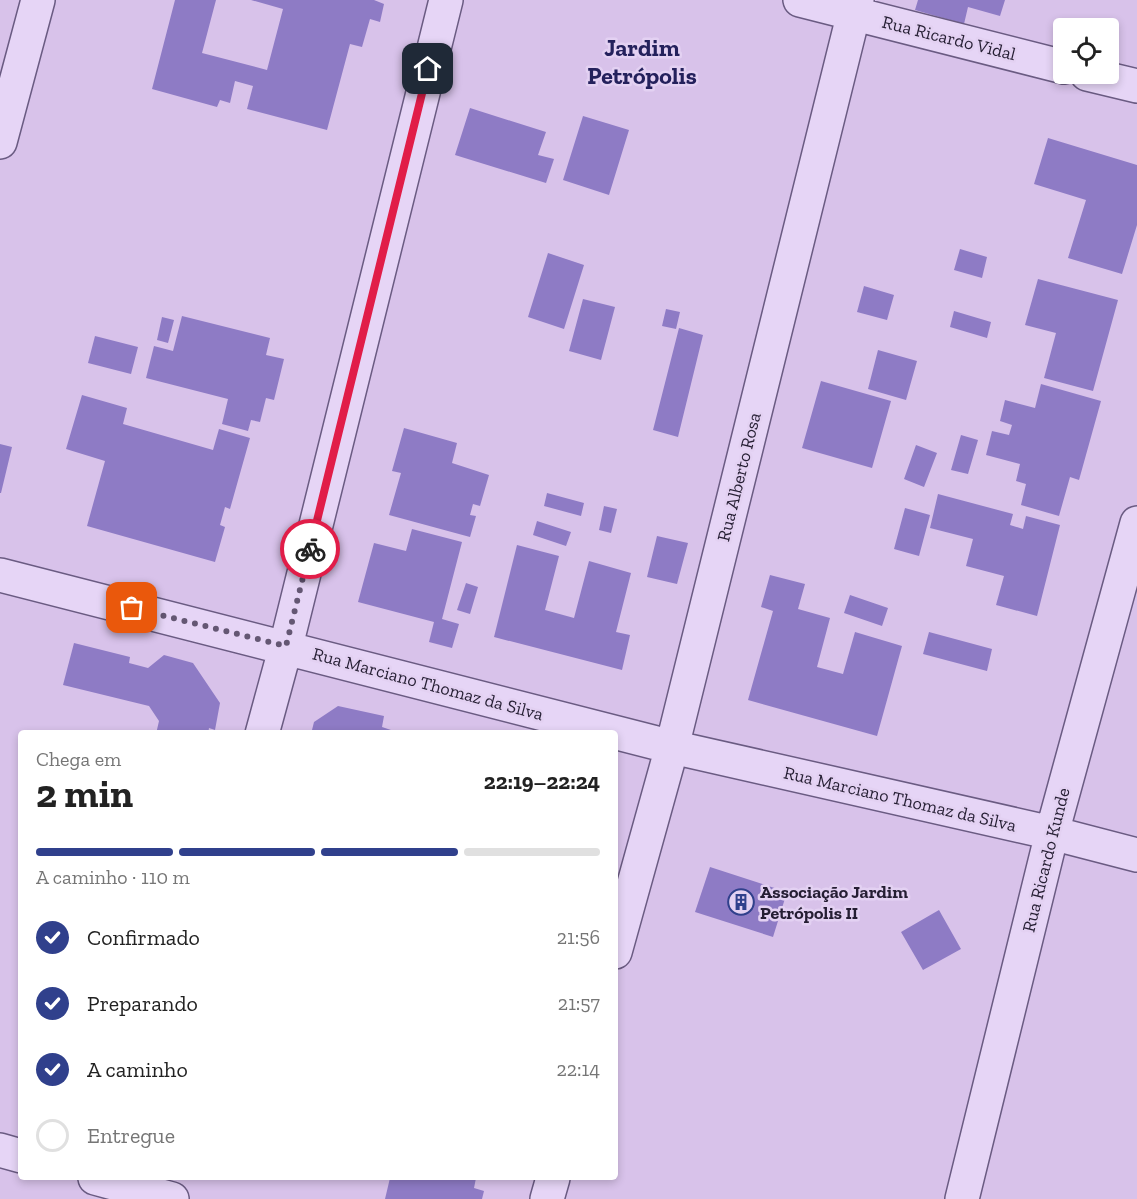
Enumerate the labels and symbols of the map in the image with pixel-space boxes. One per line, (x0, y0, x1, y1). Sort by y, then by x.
street label: Rua Ricardo Vidal (880, 11, 1018, 65)
district label: Jardim Petrópolis (587, 33, 697, 90)
pin (402, 43, 453, 94)
street label: Rua Alberto Rosa (712, 410, 766, 544)
courier (280, 519, 340, 579)
pin (106, 582, 157, 633)
street label: Rua Marciano Thomaz da Silva (310, 643, 546, 726)
street label: Rua Marciano Thomaz da Silva (782, 761, 1019, 837)
street label: Rua Ricardo Kunde (1017, 786, 1075, 934)
place label: Associação Jardim Petrópolis II (760, 881, 908, 924)
building icon: Associação Jardim Petrópolis II (726, 887, 756, 917)

